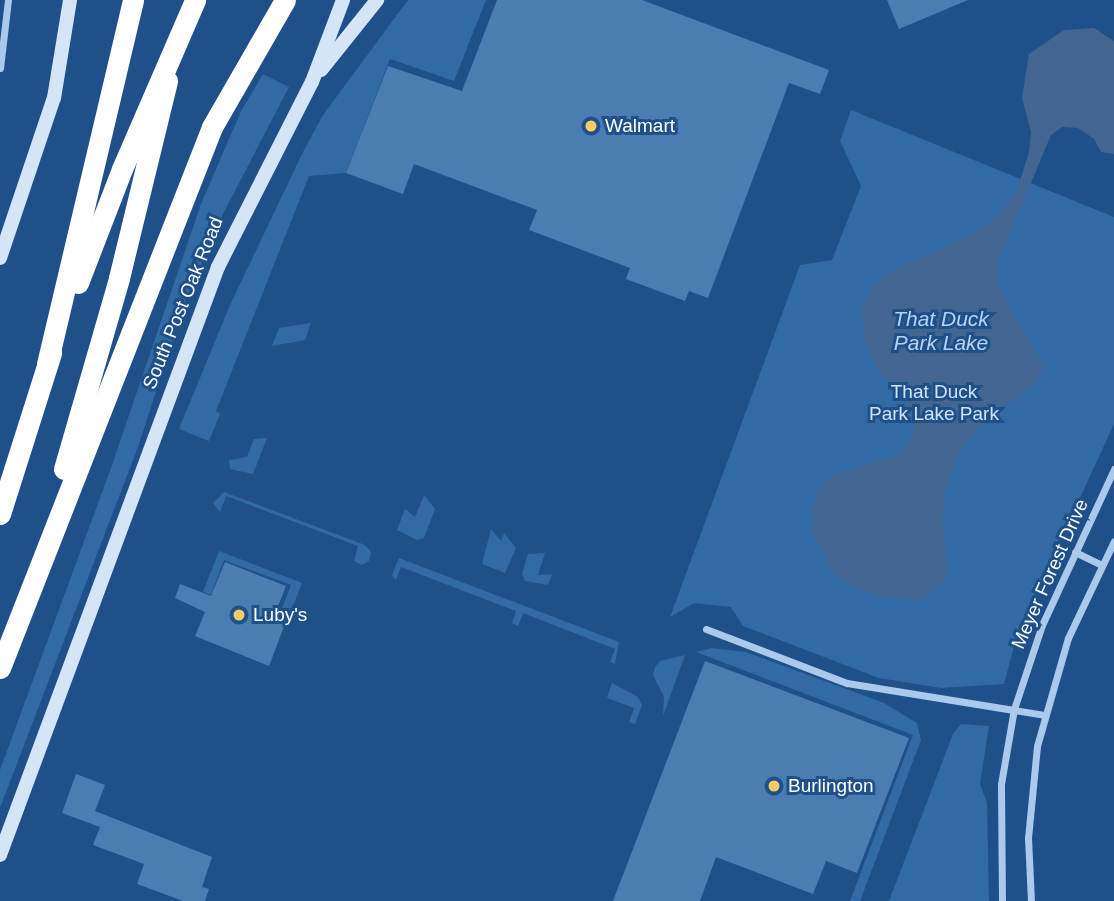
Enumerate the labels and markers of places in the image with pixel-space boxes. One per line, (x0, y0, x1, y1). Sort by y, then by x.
place label: Walmart (605, 115, 675, 137)
marker: Walmart (583, 118, 599, 134)
place label: Luby's (253, 604, 307, 626)
marker: Luby's (231, 607, 247, 623)
place label: Burlington (788, 775, 874, 797)
marker: Burlington (766, 778, 782, 794)

